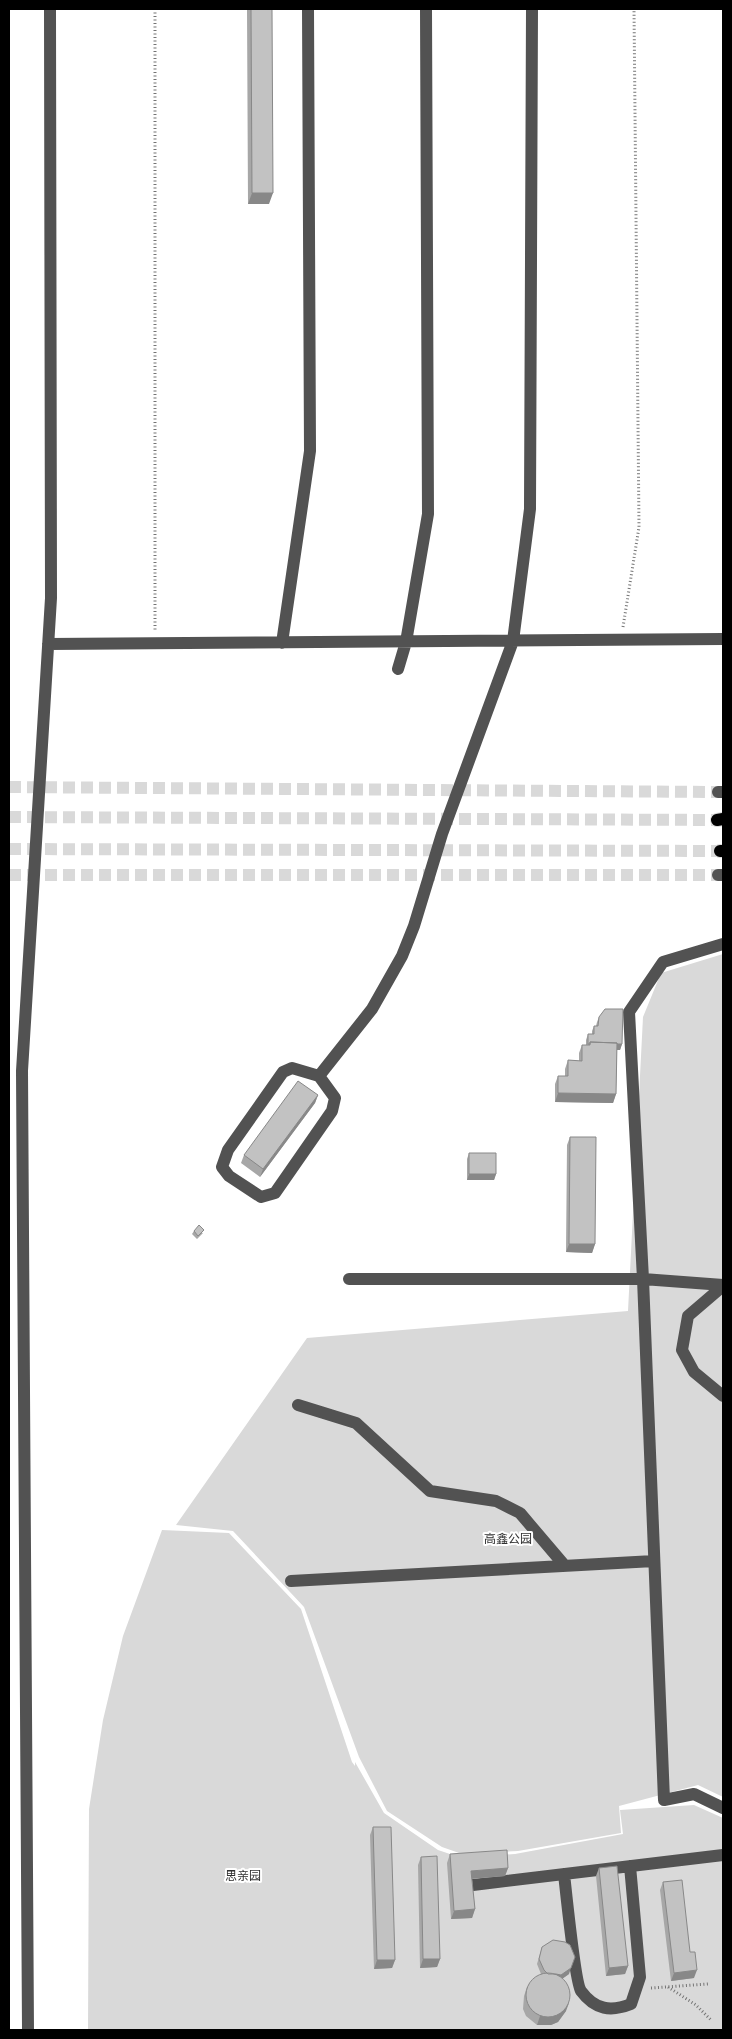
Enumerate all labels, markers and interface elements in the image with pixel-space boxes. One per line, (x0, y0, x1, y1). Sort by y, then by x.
park label: 高鑫公园 (484, 1532, 532, 1546)
park label: 思亲园 (225, 1869, 261, 1883)

